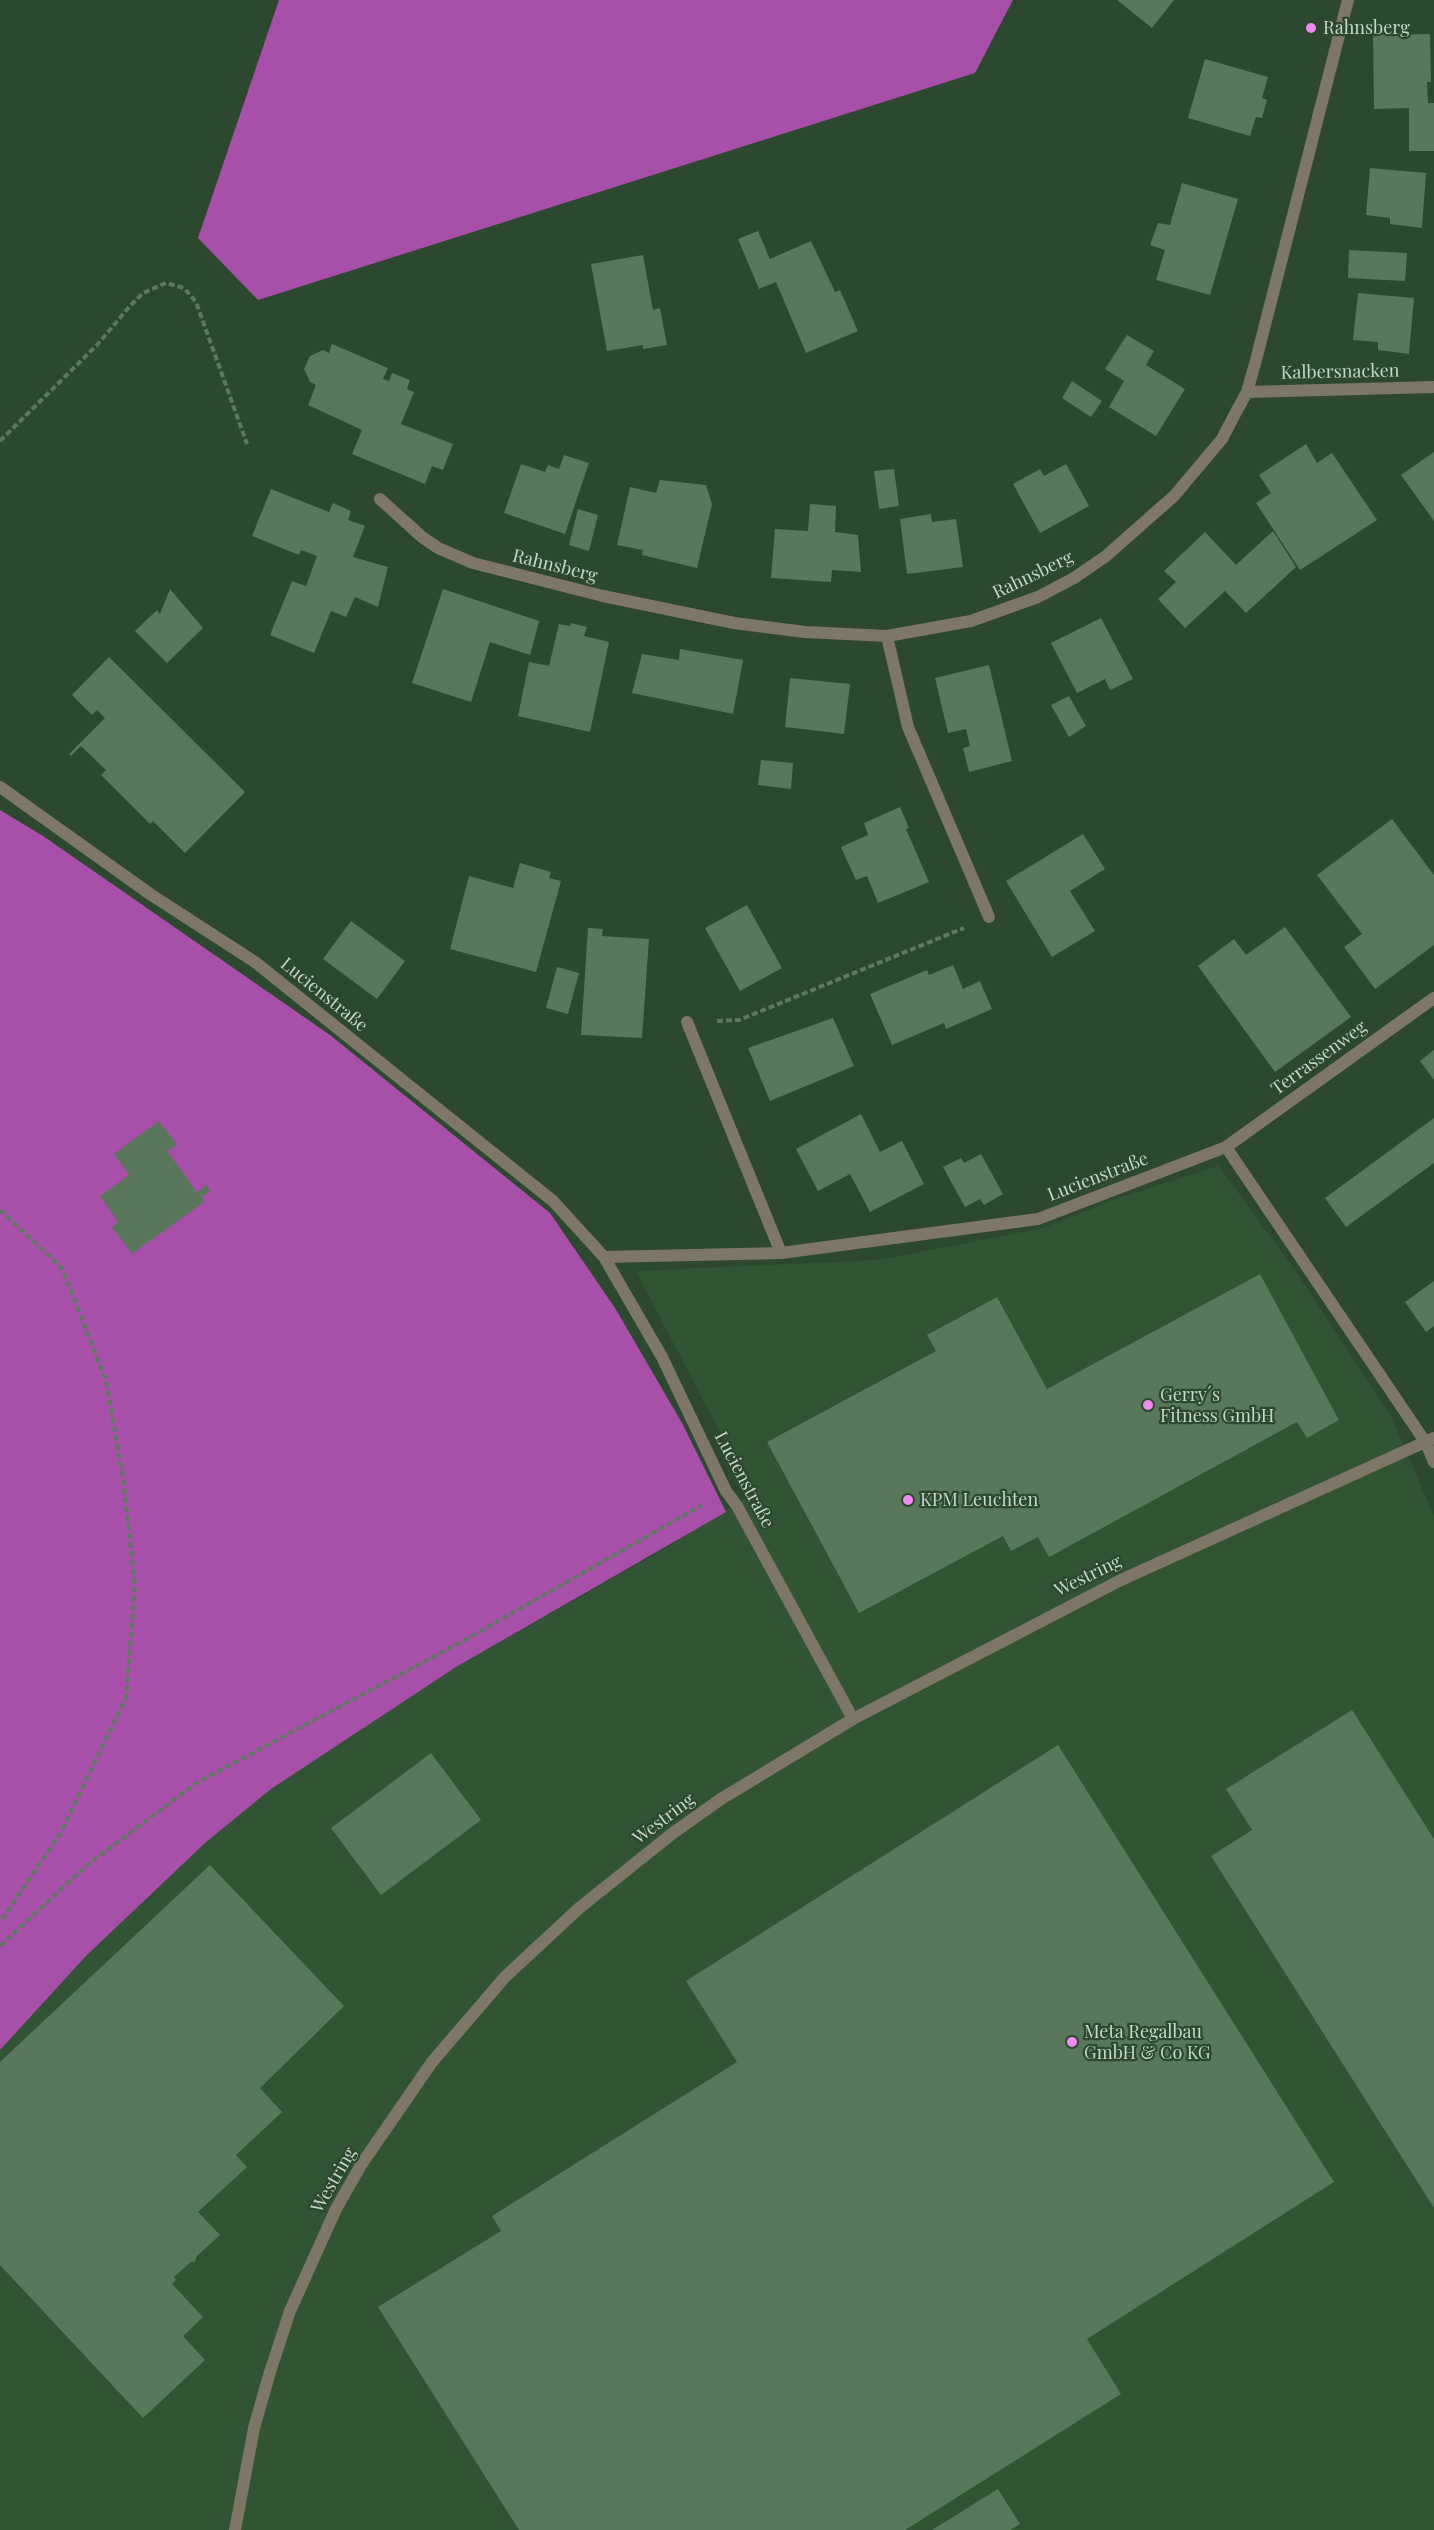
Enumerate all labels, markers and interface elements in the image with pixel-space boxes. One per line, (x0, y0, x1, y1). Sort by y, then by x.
place label: Rahnsberg (1323, 17, 1410, 39)
marker: Rahnsberg (1304, 21, 1318, 35)
street label: Kalbersnacken (1280, 360, 1400, 384)
street label: Rahnsberg (510, 545, 600, 587)
street label: Rahnsberg (989, 546, 1077, 604)
street label: Lucienstraße (276, 953, 372, 1037)
street label: Terrassenweg (1267, 1016, 1371, 1100)
street label: Lucienstraße (1045, 1148, 1151, 1206)
place label: Gerry´s Fitness GmbH (1160, 1384, 1274, 1426)
marker: Gerry´s Fitness GmbH (1141, 1398, 1155, 1412)
street label: Lucienstraße (710, 1428, 778, 1532)
place label: KPM Leuchten (920, 1489, 1038, 1511)
marker: KPM Leuchten (901, 1493, 915, 1507)
street label: Westring (1051, 1551, 1125, 1601)
street label: Westring (629, 1789, 699, 1849)
place label: Meta Regalbau GmbH & Co KG (1084, 2021, 1210, 2064)
marker: Meta Regalbau GmbH & Co KG (1065, 2035, 1079, 2049)
street label: Westring (307, 2143, 361, 2217)

